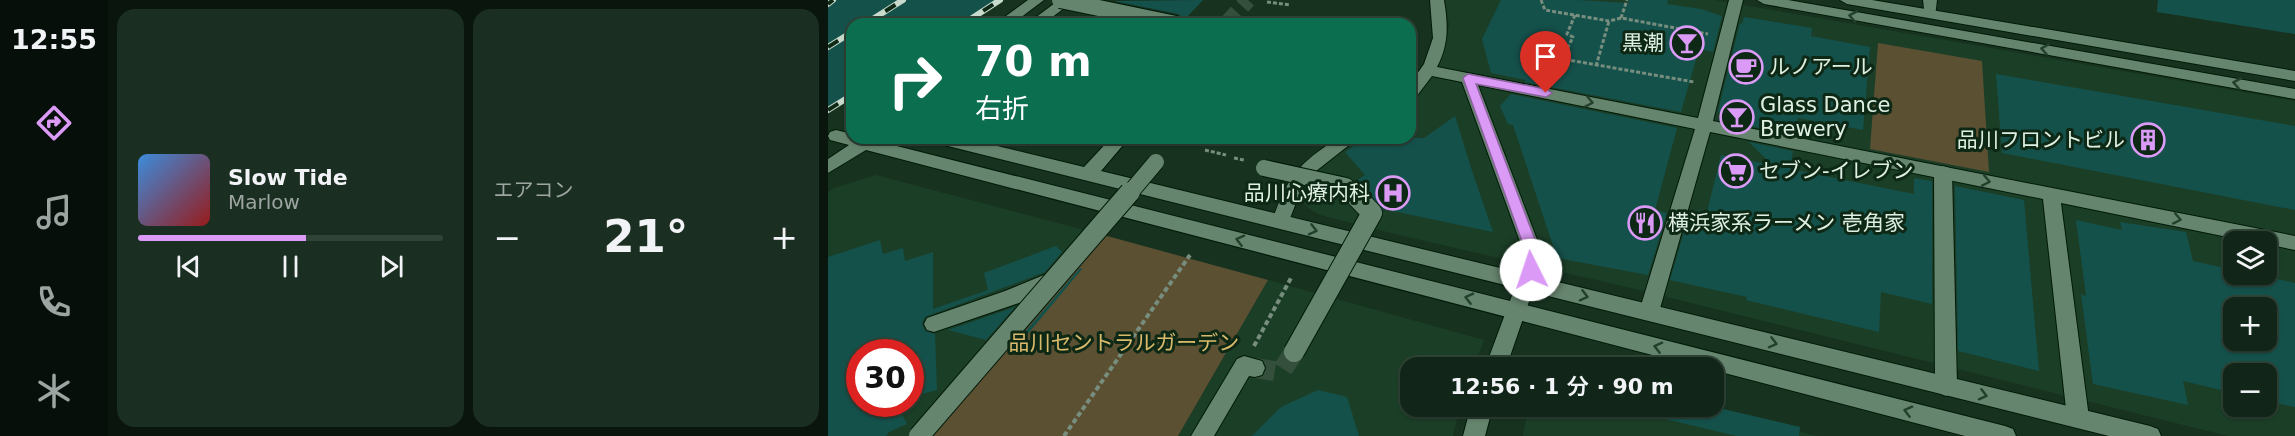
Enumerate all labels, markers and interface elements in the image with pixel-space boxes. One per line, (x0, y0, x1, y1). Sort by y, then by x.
one-way arrow (1849, 10, 1858, 22)
text: 12:55 (11, 24, 97, 55)
bar icon: 黒潮 (1669, 25, 1705, 61)
pin (1520, 31, 1571, 93)
place label: 黒潮 (1622, 31, 1664, 55)
text: 70 m (975, 37, 1092, 86)
icon: arrive (1529, 40, 1562, 73)
icon: right (876, 42, 954, 120)
one-way arrow (2041, 44, 2050, 56)
cafe icon: ルノアール (1728, 49, 1764, 85)
place label: ルノアール (1769, 55, 1873, 79)
one-way arrow (2233, 78, 2242, 90)
text: 右折 (975, 93, 1029, 124)
place label: Glass Dance Brewery (1760, 93, 1890, 141)
one-way arrow (1583, 95, 1593, 108)
bar icon: Glass Dance Brewery (1719, 99, 1755, 135)
icon: directions (33, 102, 75, 144)
building icon: 品川フロントビル (2130, 122, 2166, 158)
place label: 品川フロントビル (1957, 128, 2125, 152)
supermarket icon: セブン-イレブン (1718, 153, 1754, 189)
place label: セブン-イレブン (1759, 159, 1914, 183)
text: Slow Tide (228, 165, 348, 190)
one-way arrow (1981, 174, 1991, 187)
hospital icon: 品川心療内科 (1375, 175, 1411, 211)
text: エアコン (494, 178, 574, 202)
place label: 品川心療内科 (1244, 181, 1370, 205)
text: Marlow (228, 190, 300, 214)
icon: music (33, 191, 75, 233)
restaurant icon: 横浜家系ラーメン 壱角家 (1627, 205, 1663, 241)
text: 21° (603, 210, 688, 263)
place label: 横浜家系ラーメン 壱角家 (1668, 211, 1905, 235)
one-way arrow (2172, 212, 2182, 225)
text: − (494, 218, 521, 257)
text: + (770, 218, 798, 257)
one-way arrow (1308, 222, 1318, 235)
map controls (2223, 231, 2277, 417)
button: layers (2223, 231, 2277, 285)
one-way arrow (1235, 234, 1245, 247)
position arrow (1499, 238, 1563, 302)
icon: previous (172, 250, 205, 283)
icon: pause (274, 250, 307, 283)
icon: next (375, 250, 408, 283)
icon: phone (33, 281, 75, 323)
one-way arrow (1579, 289, 1589, 302)
one-way arrow (1465, 293, 1475, 306)
button: + (2223, 297, 2277, 351)
park label: 品川セントラルガーデン (1009, 331, 1239, 355)
one-way arrow (1768, 336, 1778, 349)
speed limit sign: 30 (846, 339, 924, 417)
one-way arrow (1653, 342, 1664, 354)
button: − (2223, 363, 2277, 417)
icon: climate (33, 370, 75, 412)
text: 12:56 · 1 分 · 90 m (1450, 374, 1674, 399)
one-way arrow (1978, 387, 1988, 400)
one-way arrow (1903, 406, 1914, 418)

